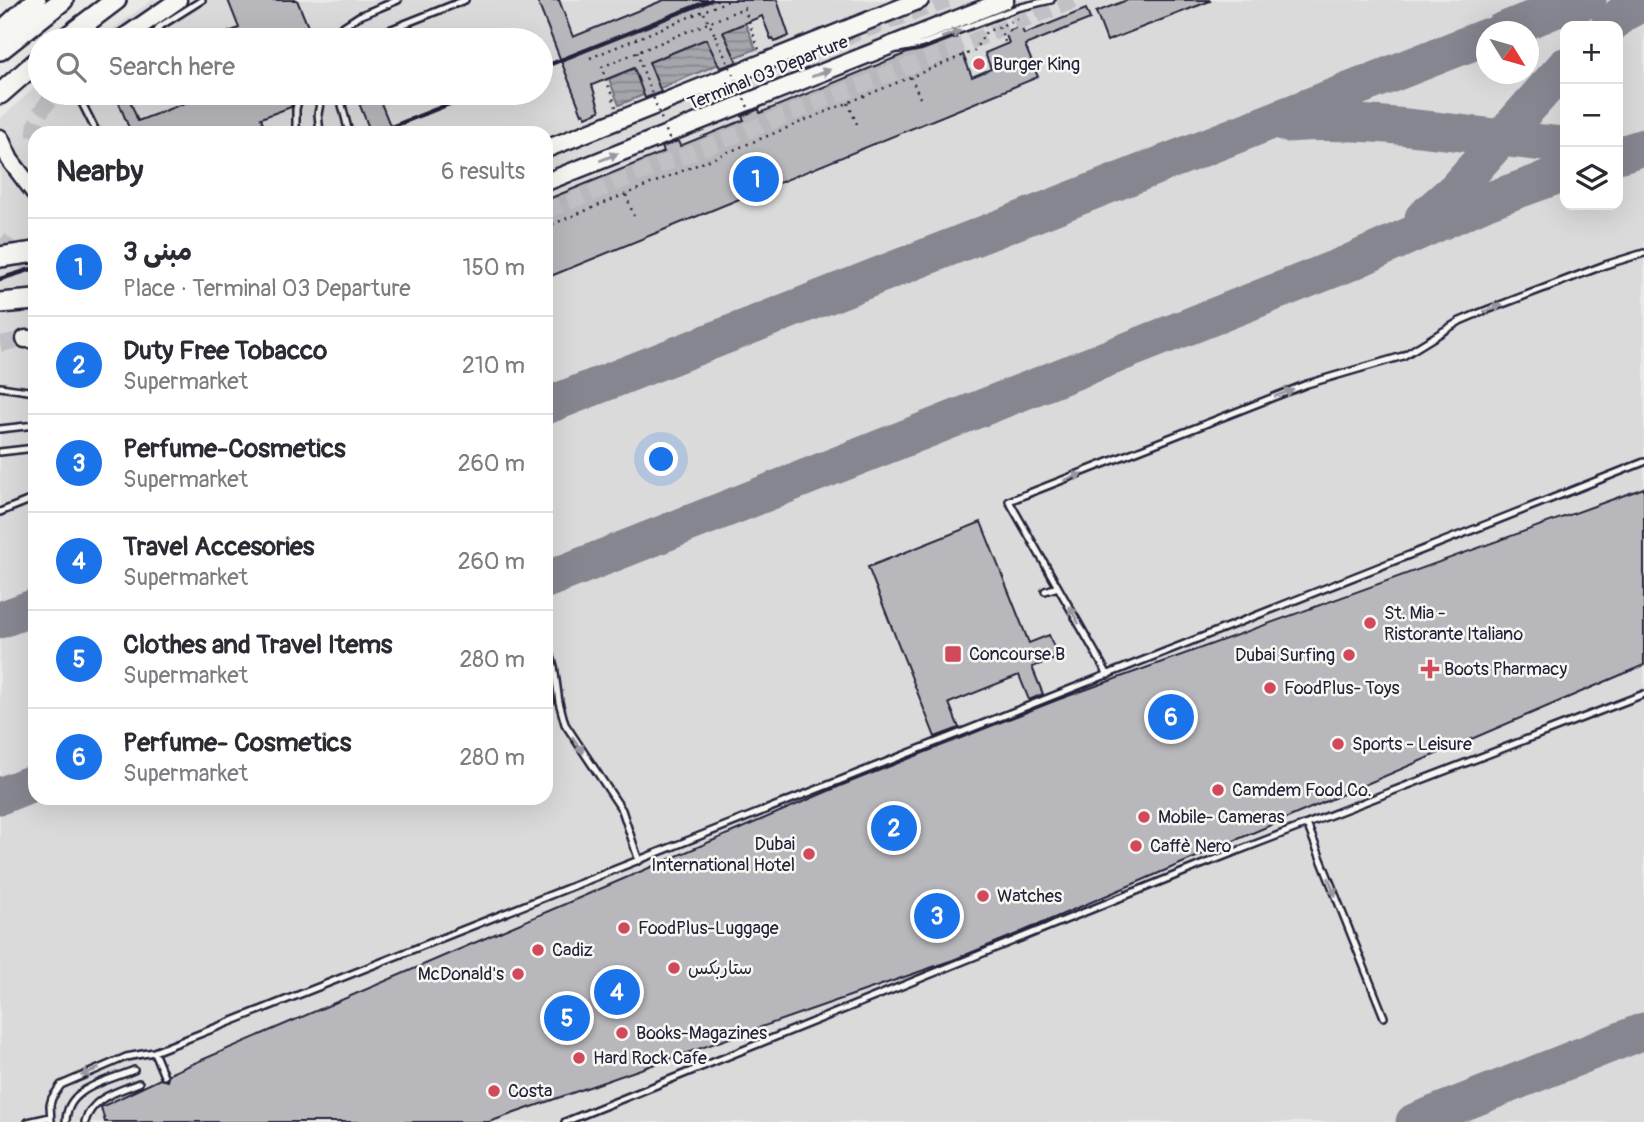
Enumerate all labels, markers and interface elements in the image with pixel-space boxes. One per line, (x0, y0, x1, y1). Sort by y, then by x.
north arrow (1476, 21, 1539, 84)
map controls (1560, 21, 1623, 210)
button: + (1560, 21, 1623, 84)
search box (28, 28, 553, 105)
one-way arrow (940, 28, 961, 39)
street label: Terminal 03 Departure (684, 30, 852, 116)
icon: search (52, 48, 90, 86)
text: Search here (108, 51, 235, 83)
place label: Burger King (993, 53, 1080, 76)
marker: Burger King (971, 56, 987, 72)
one-way arrow (811, 68, 832, 79)
button: − (1560, 84, 1623, 147)
button: layers (1560, 147, 1623, 210)
one-way arrow (599, 152, 620, 163)
text: Nearby (56, 153, 143, 190)
pin: 1 (733, 153, 779, 205)
text: 6 results (441, 157, 525, 186)
text: مبنى 3 (123, 236, 192, 268)
text: 1 (75, 253, 84, 282)
text: 150 m (462, 253, 525, 282)
text: Place · Terminal 03 Departure (123, 274, 411, 303)
one-way arrow (1483, 302, 1504, 313)
text: Duty Free Tobacco (123, 335, 327, 367)
text: 2 (73, 351, 85, 380)
text: 210 m (462, 351, 525, 380)
text: Supermarket (123, 367, 248, 396)
one-way arrow (1274, 387, 1295, 398)
text: Perfume-Cosmetics (123, 433, 346, 465)
your location (644, 442, 678, 476)
text: 3 (73, 449, 85, 478)
text: 260 m (458, 449, 525, 478)
text: Supermarket (123, 465, 248, 494)
one-way arrow (1063, 472, 1084, 483)
text: Travel Accesories (123, 531, 314, 563)
text: 4 (72, 547, 86, 576)
text: 260 m (458, 547, 525, 576)
text: Supermarket (123, 563, 248, 592)
place label: St. Mia - Ristorante Italiano (1384, 602, 1523, 646)
one-way arrow (1068, 606, 1080, 625)
marker: St. Mia - Ristorante Italiano (1362, 615, 1378, 631)
text: Clothes and Travel Items (123, 629, 392, 661)
place label: Concourse B (969, 643, 1065, 666)
marker: Concourse B (943, 644, 963, 664)
place label: Dubai Surfing (1235, 644, 1335, 667)
text: 5 (73, 645, 85, 674)
text: 280 m (459, 645, 525, 674)
marker: Dubai Surfing (1341, 647, 1357, 663)
place label: Boots Pharmacy (1444, 658, 1567, 681)
text: Supermarket (123, 661, 248, 690)
marker: Boots Pharmacy (1422, 661, 1438, 677)
place label: FoodPlus- Toys (1284, 677, 1400, 700)
marker: FoodPlus- Toys (1262, 680, 1278, 696)
pin: 6 (1148, 691, 1194, 743)
text: Perfume- Cosmetics (123, 727, 351, 759)
place label: Sports - Leisure (1352, 733, 1472, 756)
one-way arrow (571, 736, 585, 754)
marker: Sports - Leisure (1330, 736, 1346, 752)
text: 6 (72, 743, 86, 772)
text: 280 m (459, 743, 525, 772)
text: Supermarket (123, 759, 248, 788)
place label: Camdem Food Co. (1232, 779, 1372, 802)
marker: Camdem Food Co. (1210, 782, 1226, 798)
pin: 2 (871, 802, 917, 854)
place label: Mobile- Cameras (1158, 806, 1285, 829)
marker: Mobile- Cameras (1136, 809, 1152, 825)
place label: Dubai International Hotel (651, 833, 795, 877)
place label: Caffè Nero (1150, 835, 1232, 858)
marker: Caffè Nero (1128, 838, 1144, 854)
marker: Dubai International Hotel (801, 846, 817, 862)
one-way arrow (1327, 877, 1338, 898)
place label: Watches (997, 885, 1062, 908)
marker: Watches (975, 888, 991, 904)
pin: 3 (914, 890, 960, 942)
place label: FoodPlus-Luggage (638, 917, 779, 940)
marker: FoodPlus-Luggage (616, 920, 632, 936)
place label: Cadiz (552, 939, 593, 962)
marker: Cadiz (530, 942, 546, 958)
place label: ستاربكس (688, 957, 752, 980)
marker: ستاربكس (666, 960, 682, 976)
place label: McDonald's (418, 963, 504, 986)
marker: McDonald's (510, 966, 526, 982)
pin: 4 (594, 966, 640, 1018)
pin: 5 (544, 992, 590, 1044)
place label: Books-Magazines (636, 1022, 767, 1045)
marker: Books-Magazines (614, 1025, 630, 1041)
place label: Hard Rock Cafe (593, 1047, 707, 1070)
marker: Hard Rock Cafe (571, 1050, 587, 1066)
one-way arrow (79, 1067, 100, 1078)
place label: Costa (508, 1080, 552, 1103)
marker: Costa (486, 1083, 502, 1099)

